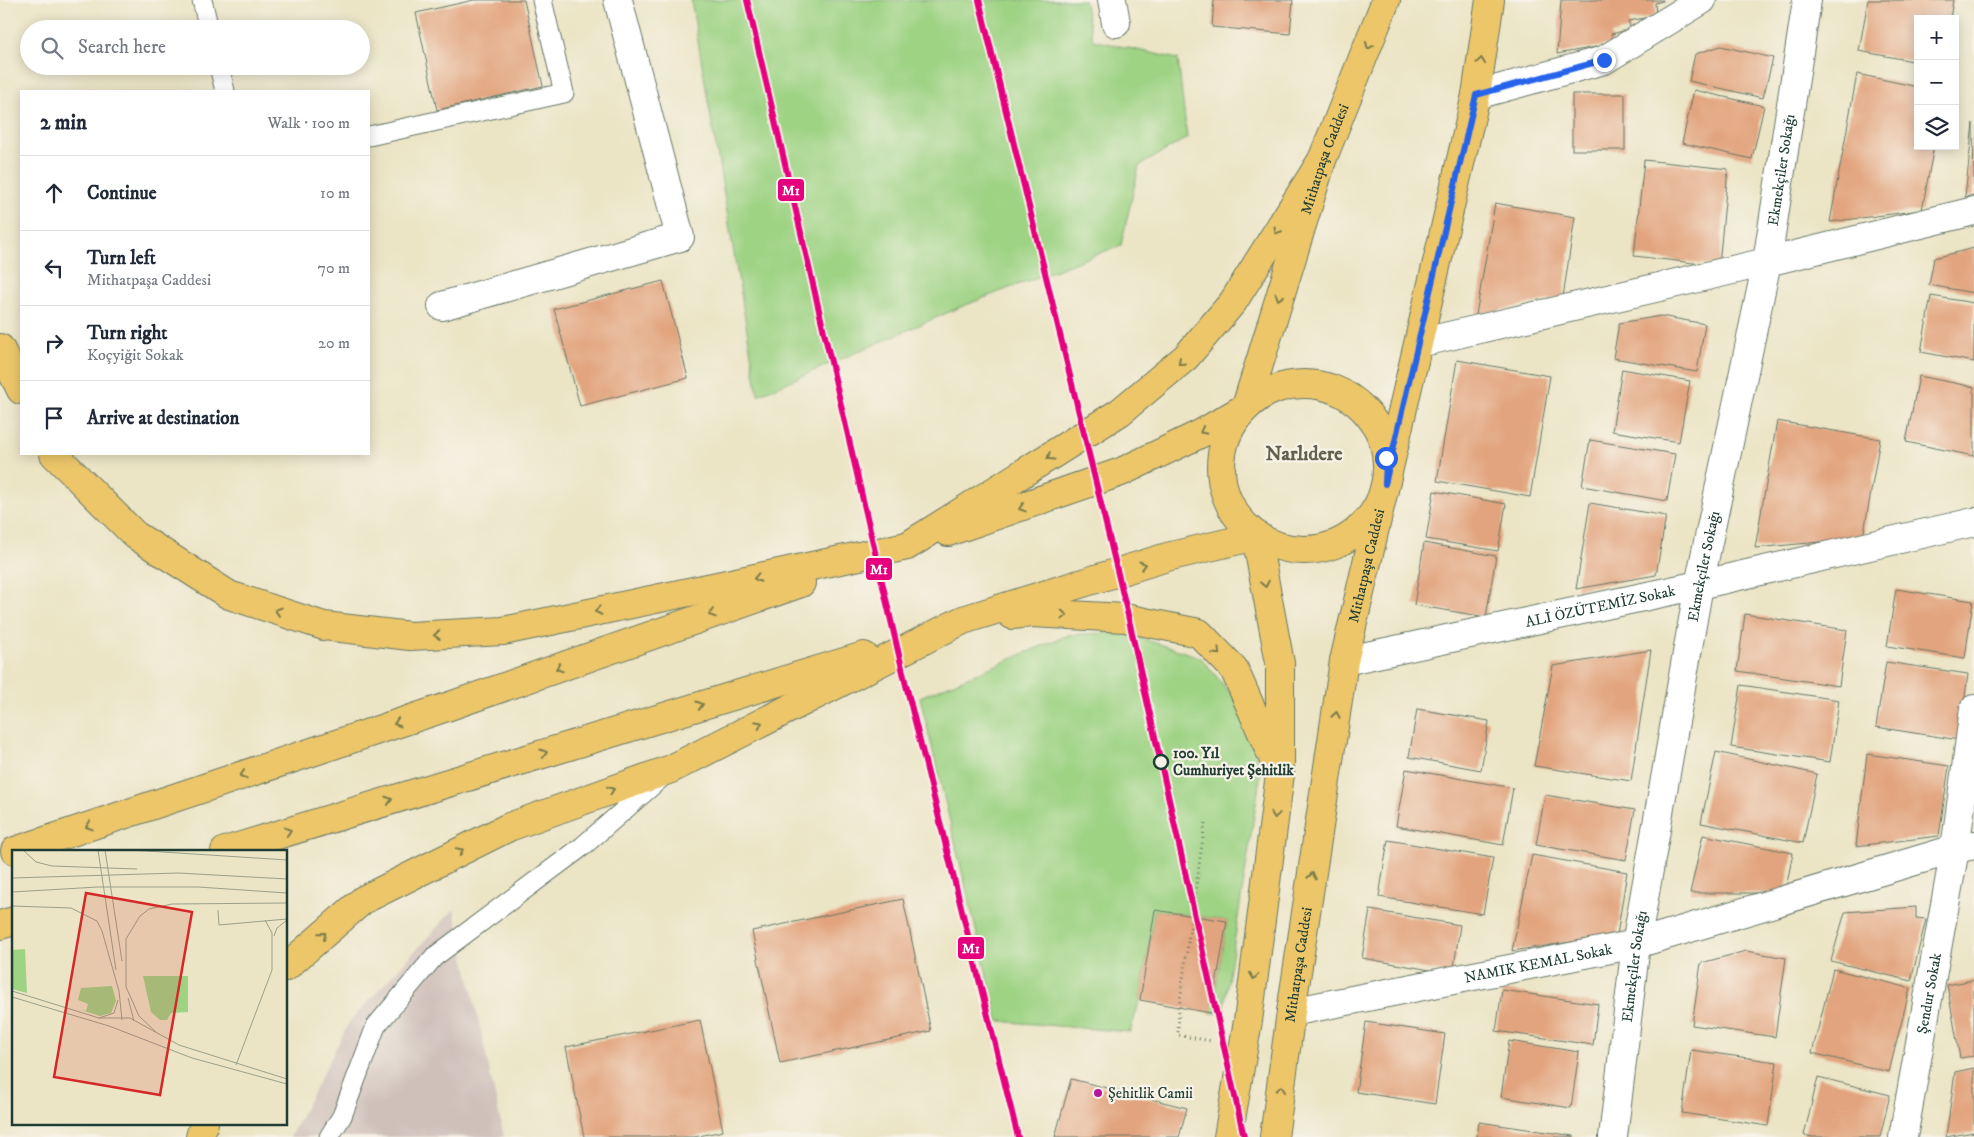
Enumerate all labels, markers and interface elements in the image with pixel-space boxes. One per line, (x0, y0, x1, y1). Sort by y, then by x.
map controls (1914, 15, 1959, 150)
button: + (1914, 15, 1959, 60)
search box (20, 20, 370, 75)
icon: search (38, 34, 66, 62)
text: Search here (78, 36, 166, 59)
one-way arrow (1365, 41, 1375, 49)
route end (1593, 49, 1616, 72)
one-way arrow (1475, 56, 1486, 64)
button: − (1914, 60, 1959, 105)
street label: Mithatpaşa Caddesi (1297, 101, 1354, 217)
button: layers (1914, 105, 1959, 150)
text: 2 min (40, 110, 87, 136)
text: Walk · 100 m (268, 113, 350, 133)
street label: Ekmekçiler Sokağı (1764, 113, 1799, 227)
line badge: M1 (777, 178, 805, 202)
icon: ahead (40, 179, 68, 207)
text: Continue (87, 182, 157, 205)
text: M1 (782, 182, 800, 200)
text: 10 m (320, 183, 350, 203)
one-way arrow (1274, 226, 1284, 235)
text: Turn left (87, 247, 156, 270)
icon: left (40, 254, 68, 282)
text: 70 m (318, 258, 350, 278)
text: Mithatpaşa Caddesi (87, 270, 211, 290)
one-way arrow (1275, 293, 1285, 301)
text: Turn right (87, 322, 167, 345)
icon: right (40, 329, 68, 357)
text: 20 m (318, 333, 350, 353)
text: Koçyiğit Sokak (87, 345, 184, 365)
one-way arrow (1178, 356, 1187, 364)
icon: arrive (40, 404, 68, 432)
text: Arrive at destination (87, 407, 239, 430)
one-way arrow (1200, 425, 1209, 435)
district label: Narlıdere (1266, 442, 1343, 467)
route start (1375, 447, 1398, 470)
one-way arrow (1046, 450, 1055, 460)
one-way arrow (1018, 502, 1026, 512)
street label: Mithatpaşa Caddesi (1344, 507, 1389, 625)
street label: Ekmekçiler Sokağı (1684, 509, 1724, 623)
line badge: M1 (865, 557, 893, 581)
one-way arrow (1139, 560, 1147, 570)
text: M1 (870, 561, 888, 579)
one-way arrow (752, 572, 761, 582)
one-way arrow (1260, 580, 1270, 589)
street label: ALİ ÖZÜTEMİZ Sokak (1524, 581, 1678, 632)
one-way arrow (593, 605, 602, 616)
one-way arrow (274, 607, 282, 617)
one-way arrow (709, 608, 717, 618)
one-way arrow (1060, 609, 1068, 620)
one-way arrow (433, 629, 441, 640)
one-way arrow (1211, 646, 1220, 655)
one-way arrow (555, 662, 564, 672)
one-way arrow (695, 701, 703, 711)
one-way arrow (1330, 711, 1341, 719)
one-way arrow (394, 718, 402, 728)
one-way arrow (754, 720, 763, 730)
place label: 100. Yıl Cumhuriyet Şehitlik (1173, 744, 1294, 780)
one-way arrow (540, 748, 548, 758)
marker: 100. Yıl Cumhuriyet Şehitlik (1153, 754, 1169, 770)
one-way arrow (240, 769, 248, 779)
one-way arrow (606, 786, 615, 796)
one-way arrow (384, 796, 392, 806)
one-way arrow (1270, 811, 1281, 819)
one-way arrow (85, 820, 94, 830)
one-way arrow (283, 826, 291, 836)
one-way arrow (455, 847, 464, 857)
inset map (12, 850, 288, 1124)
one-way arrow (1306, 872, 1316, 880)
street label: Mithatpaşa Caddesi (1281, 906, 1317, 1024)
street label: Ekmekçiler Sokağı (1618, 909, 1652, 1023)
one-way arrow (317, 932, 326, 941)
line badge: M1 (957, 936, 985, 960)
text: M1 (962, 940, 980, 958)
street label: NAMIK KEMAL Sokak (1463, 940, 1614, 988)
street label: Şendur Sokak (1913, 951, 1946, 1035)
one-way arrow (1249, 972, 1259, 980)
place label: Şehitlik Camii (1108, 1084, 1193, 1103)
one-way arrow (1275, 1084, 1285, 1093)
marker: Şehitlik Camii (1092, 1087, 1104, 1099)

